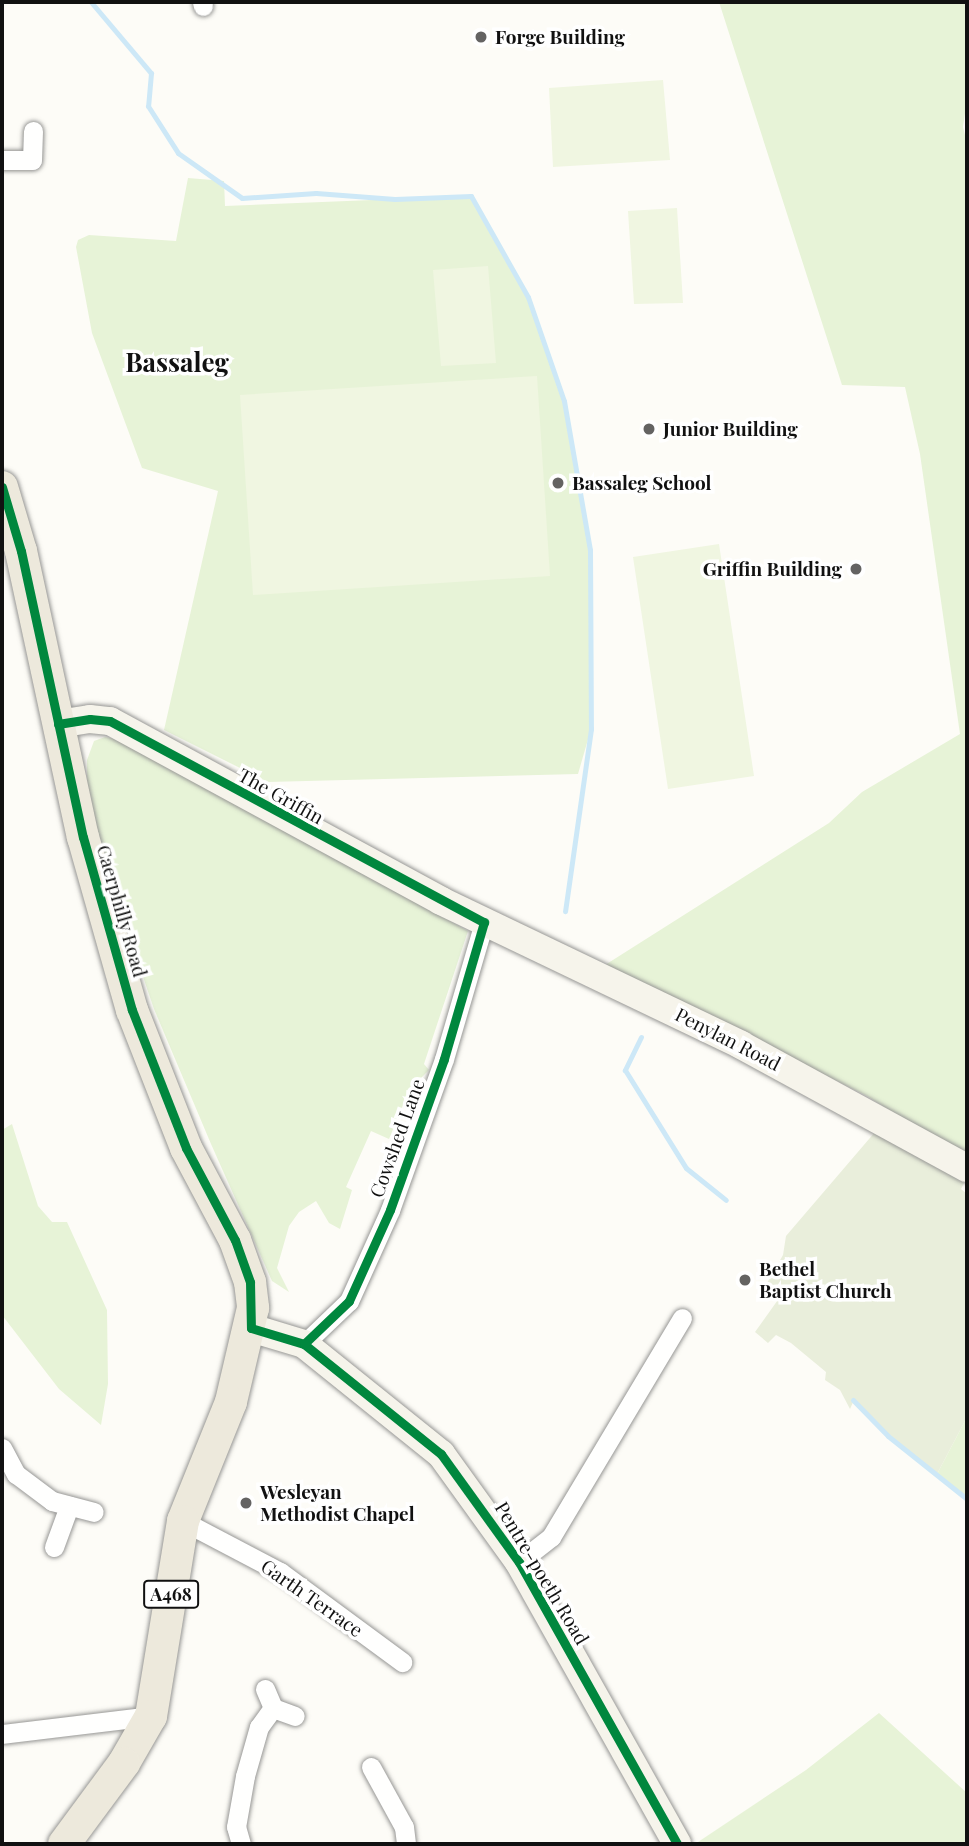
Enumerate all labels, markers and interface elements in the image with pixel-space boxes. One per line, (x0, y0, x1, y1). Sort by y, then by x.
place label: Forge Building (495, 26, 625, 48)
marker: Forge Building (473, 29, 489, 45)
district label: Bassaleg (125, 346, 229, 378)
place label: Junior Building (663, 418, 798, 440)
marker: Junior Building (641, 421, 657, 437)
place label: Bassaleg School (572, 472, 711, 494)
marker: Bassaleg School (550, 475, 566, 491)
place label: Griffin Building (703, 558, 842, 580)
marker: Griffin Building (848, 561, 864, 577)
street label: The Griffin (234, 763, 328, 829)
street label: Caerphilly Road (92, 842, 152, 980)
street label: Penylan Road (672, 1003, 784, 1075)
street label: Cowshed Lane (365, 1076, 429, 1200)
place label: Bethel Baptist Church (759, 1258, 892, 1302)
marker: Bethel Baptist Church (737, 1272, 753, 1288)
place label: Wesleyan Methodist Chapel (260, 1481, 415, 1525)
marker: Wesleyan Methodist Chapel (238, 1495, 254, 1511)
street label: Pentre-poeth Road (490, 1497, 594, 1649)
street label: Garth Terrace (256, 1554, 368, 1642)
road number: A468 (143, 1580, 199, 1609)

